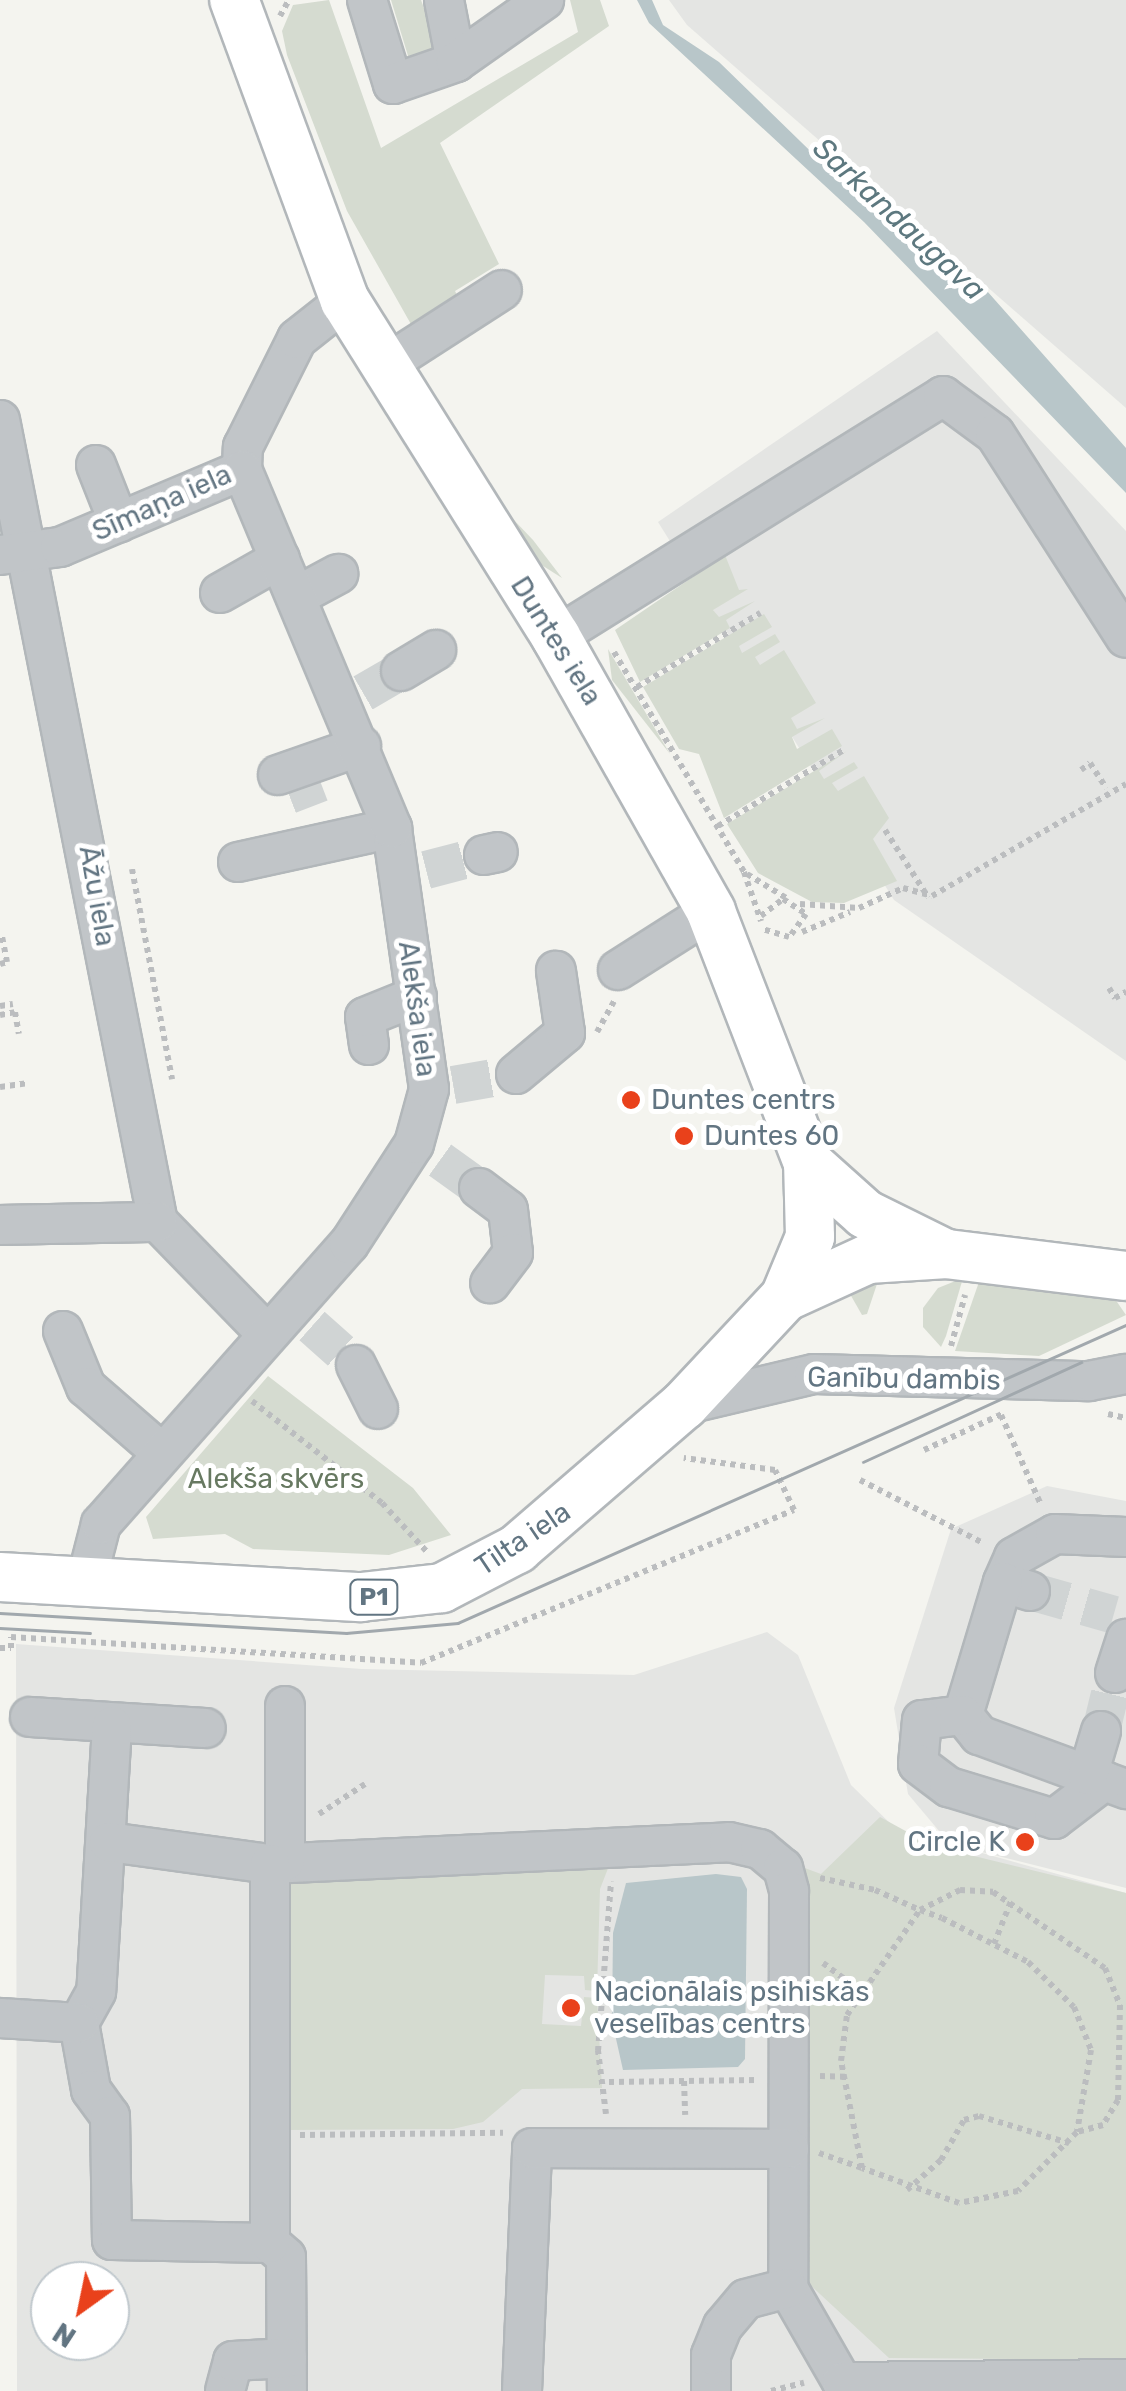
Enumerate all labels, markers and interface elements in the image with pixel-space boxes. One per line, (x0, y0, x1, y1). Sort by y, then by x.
water label: Sarkandaugava (806, 130, 992, 308)
street label: Sīmaņa iela (87, 457, 237, 549)
street label: Duntes iela (503, 570, 609, 712)
street label: Āžu iela (72, 843, 122, 949)
street label: Alekša iela (391, 939, 443, 1079)
place label: Duntes centrs (651, 1083, 835, 1117)
marker: Duntes centrs (620, 1089, 642, 1111)
place label: Duntes 60 (704, 1119, 839, 1153)
marker: Duntes 60 (673, 1125, 695, 1147)
street label: Ganību dambis (807, 1361, 1001, 1397)
park label: Alekša skvērs (188, 1462, 364, 1496)
street label: Tilta iela (469, 1495, 577, 1583)
road number: P1 (349, 1577, 399, 1617)
place label: Circle K (908, 1825, 1005, 1859)
marker: Circle K (1014, 1831, 1036, 1853)
place label: Nacionālais psihiskās veselības centrs (594, 1975, 870, 2041)
marker: Nacionālais psihiskās veselības centrs (558, 1995, 584, 2021)
north arrow (30, 2261, 130, 2361)
text: N (47, 2316, 82, 2354)

